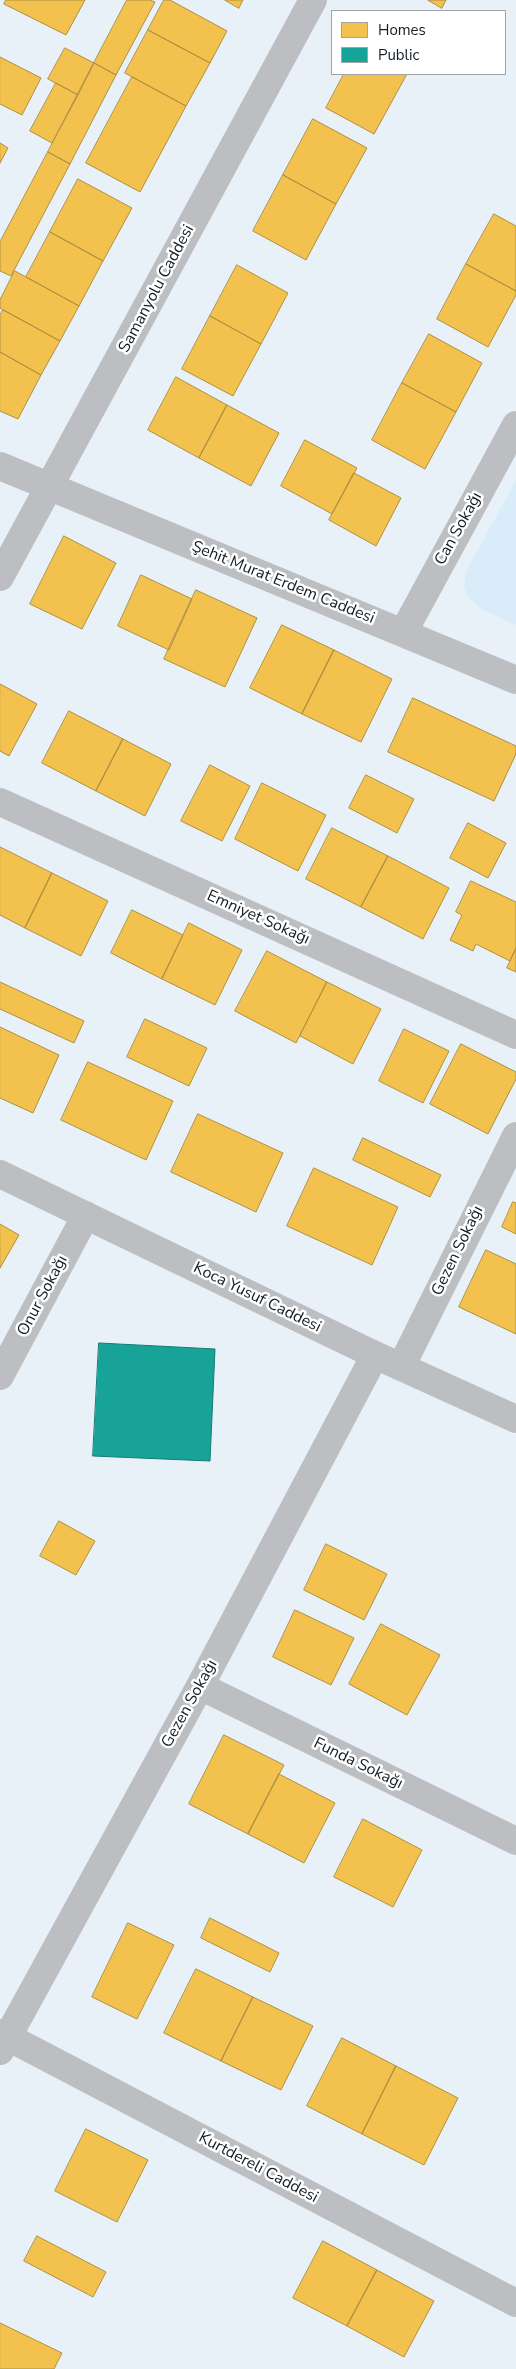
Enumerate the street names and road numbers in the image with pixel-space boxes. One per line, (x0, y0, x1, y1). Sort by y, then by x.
street label: Samanyolu Caddesi (115, 222, 199, 356)
street label: Can Sokağı (431, 489, 487, 569)
street label: Şehit Murat Erdem Caddesi (189, 537, 377, 629)
street label: Emniyet Sokağı (204, 887, 312, 949)
street label: Gezen Sokağı (428, 1203, 488, 1299)
street label: Onur Sokağı (14, 1252, 72, 1340)
street label: Koca Yusuf Caddesi (190, 1259, 324, 1337)
street label: Gezen Sokağı (158, 1657, 222, 1751)
street label: Funda Sokağı (310, 1734, 406, 1794)
street label: Kurtdereli Caddesi (195, 2128, 321, 2208)

